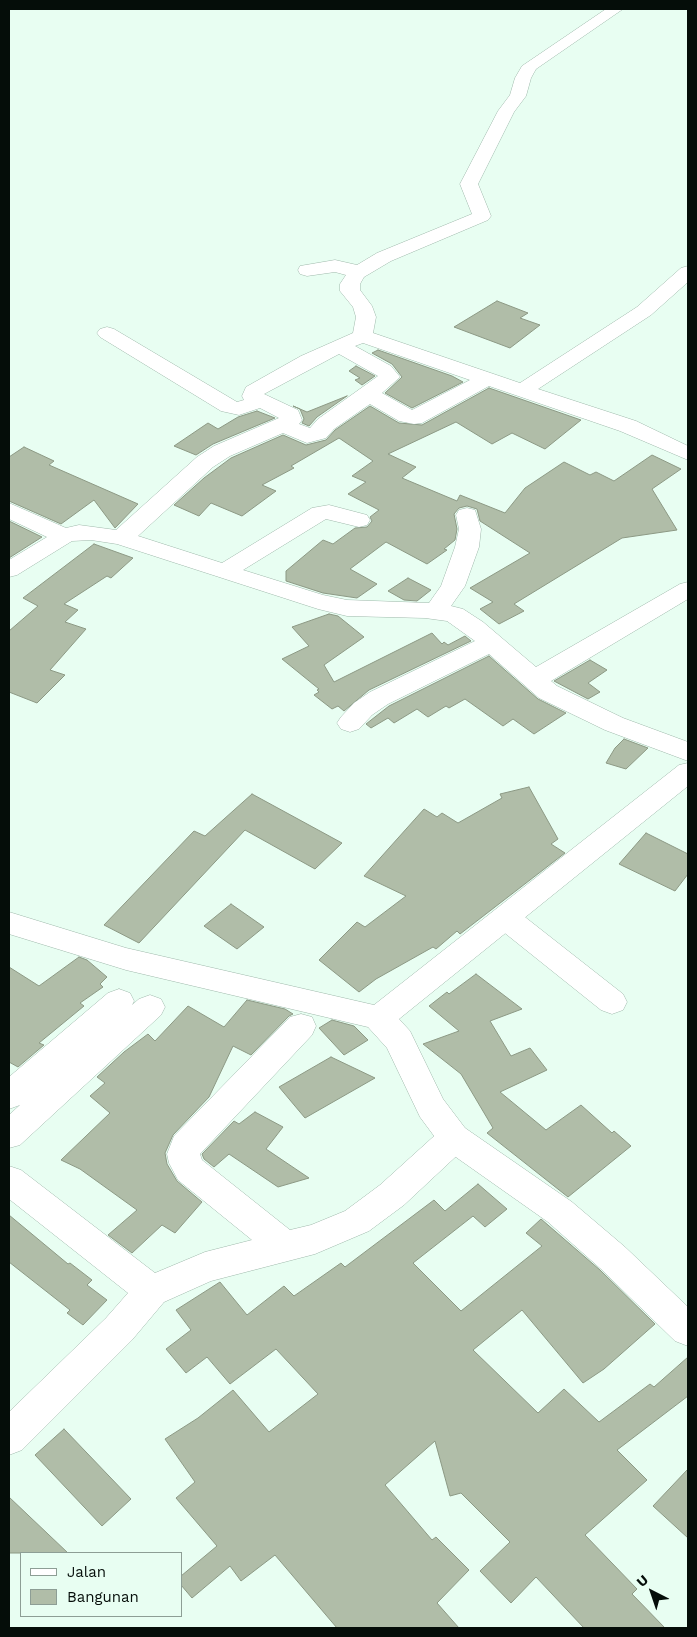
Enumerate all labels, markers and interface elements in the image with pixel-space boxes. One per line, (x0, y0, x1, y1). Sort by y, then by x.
legend (20, 1552, 182, 1617)
text: Jalan (67, 1563, 106, 1581)
north arrow (627, 1567, 677, 1617)
text: U (633, 1571, 651, 1590)
text: Bangunan (67, 1588, 139, 1606)

